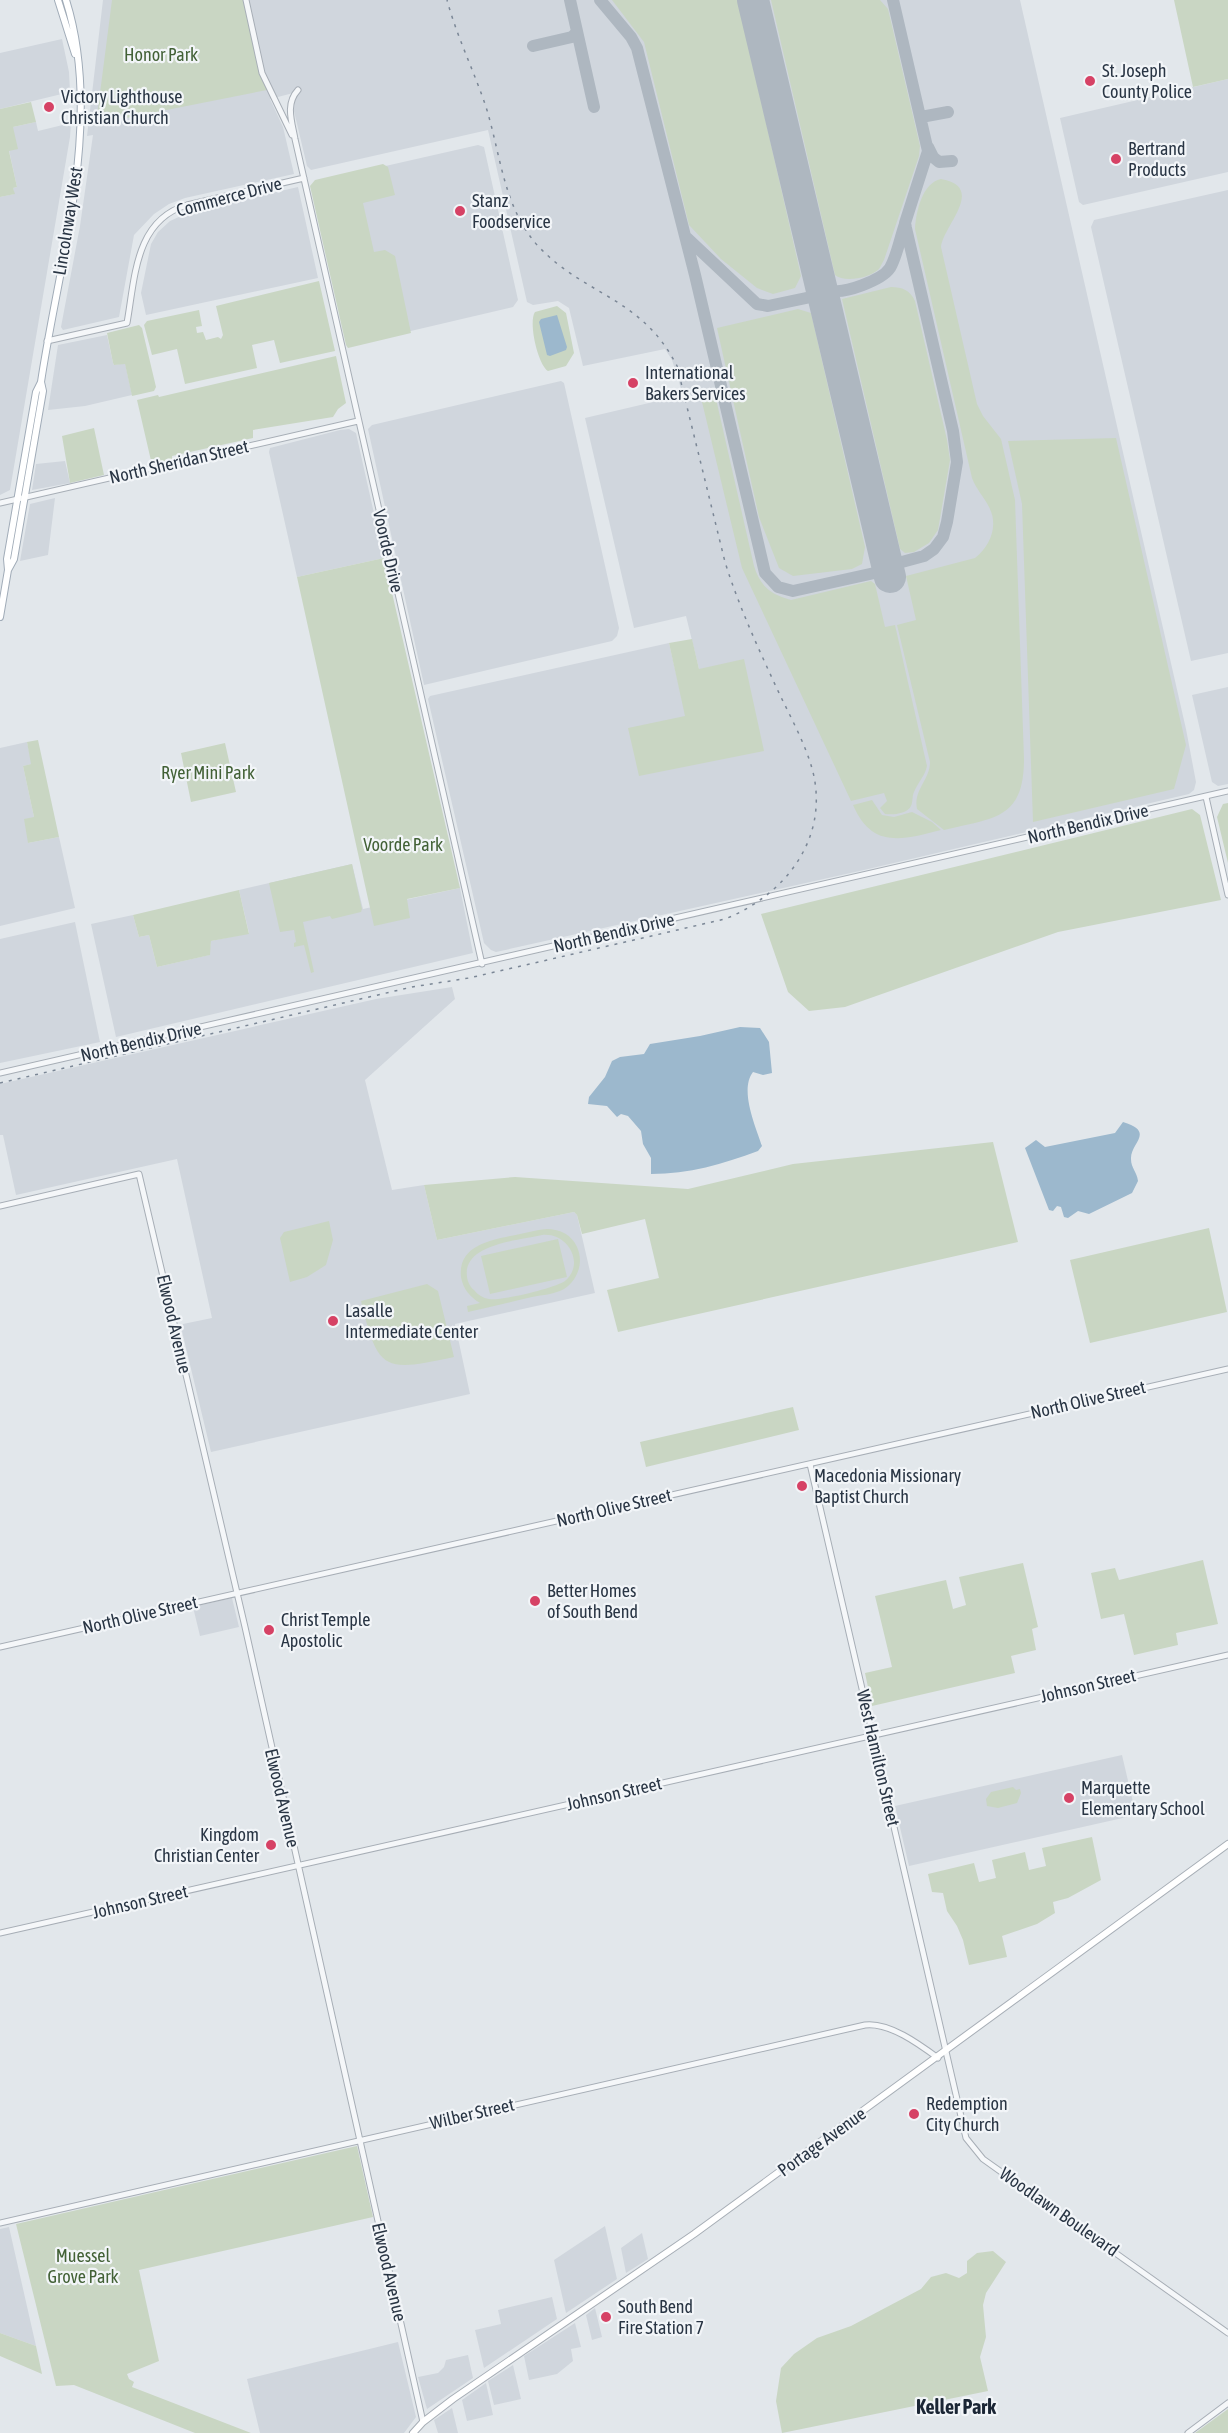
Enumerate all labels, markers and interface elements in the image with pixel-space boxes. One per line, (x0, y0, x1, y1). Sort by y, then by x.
park label: Honor Park (124, 44, 198, 65)
place label: St. Joseph County Police (1102, 60, 1192, 102)
marker: St. Joseph County Police (1083, 74, 1097, 88)
place label: Victory Lighthouse Christian Church (61, 86, 182, 128)
marker: Victory Lighthouse Christian Church (42, 100, 56, 114)
place label: Bertrand Products (1128, 138, 1186, 180)
marker: Bertrand Products (1109, 152, 1123, 166)
street label: Lincolnway West (49, 165, 86, 277)
street label: Commerce Drive (174, 172, 284, 221)
place label: Stanz Foodservice (472, 190, 551, 232)
marker: Stanz Foodservice (453, 204, 467, 218)
place label: International Bakers Services (645, 362, 746, 404)
marker: International Bakers Services (626, 376, 640, 390)
street label: North Sheridan Street (107, 435, 250, 488)
street label: Voorde Drive (369, 507, 408, 594)
park label: Ryer Mini Park (161, 762, 255, 783)
street label: North Bendix Drive (1025, 799, 1150, 848)
park label: Voorde Park (363, 834, 443, 855)
street label: North Bendix Drive (551, 908, 676, 957)
street label: North Bendix Drive (78, 1017, 203, 1066)
street label: Elwood Avenue (153, 1273, 196, 1375)
place label: Lasalle Intermediate Center (345, 1300, 479, 1342)
marker: Lasalle Intermediate Center (326, 1314, 340, 1328)
street label: North Olive Street (1028, 1376, 1147, 1423)
place label: Macedonia Missionary Baptist Church (814, 1465, 961, 1507)
marker: Macedonia Missionary Baptist Church (795, 1479, 809, 1493)
street label: North Olive Street (554, 1484, 673, 1531)
place label: Better Homes of South Bend (547, 1580, 638, 1622)
street label: North Olive Street (80, 1591, 199, 1638)
marker: Better Homes of South Bend (528, 1594, 542, 1608)
place label: Christ Temple Apostolic (281, 1609, 371, 1651)
marker: Christ Temple Apostolic (262, 1623, 276, 1637)
street label: Johnson Street (1038, 1664, 1138, 1707)
street label: West Hamilton Street (853, 1688, 904, 1828)
street label: Elwood Avenue (261, 1747, 304, 1849)
street label: Johnson Street (564, 1772, 664, 1815)
place label: Marquette Elementary School (1081, 1777, 1205, 1819)
marker: Marquette Elementary School (1062, 1791, 1076, 1805)
place label: Kingdom Christian Center (154, 1824, 260, 1866)
marker: Kingdom Christian Center (264, 1838, 278, 1852)
street label: Johnson Street (90, 1880, 190, 1923)
place label: Redemption City Church (926, 2093, 1008, 2135)
street label: Wilber Street (428, 2094, 516, 2133)
street label: Portage Avenue (774, 2103, 870, 2181)
marker: Redemption City Church (907, 2107, 921, 2121)
street label: Woodlawn Boulevard (996, 2163, 1123, 2261)
street label: Elwood Avenue (368, 2221, 411, 2323)
park label: Muessel Grove Park (47, 2245, 119, 2287)
place label: South Bend Fire Station 7 (618, 2296, 704, 2338)
marker: South Bend Fire Station 7 (599, 2310, 613, 2324)
district label: Keller Park (916, 2395, 996, 2418)

